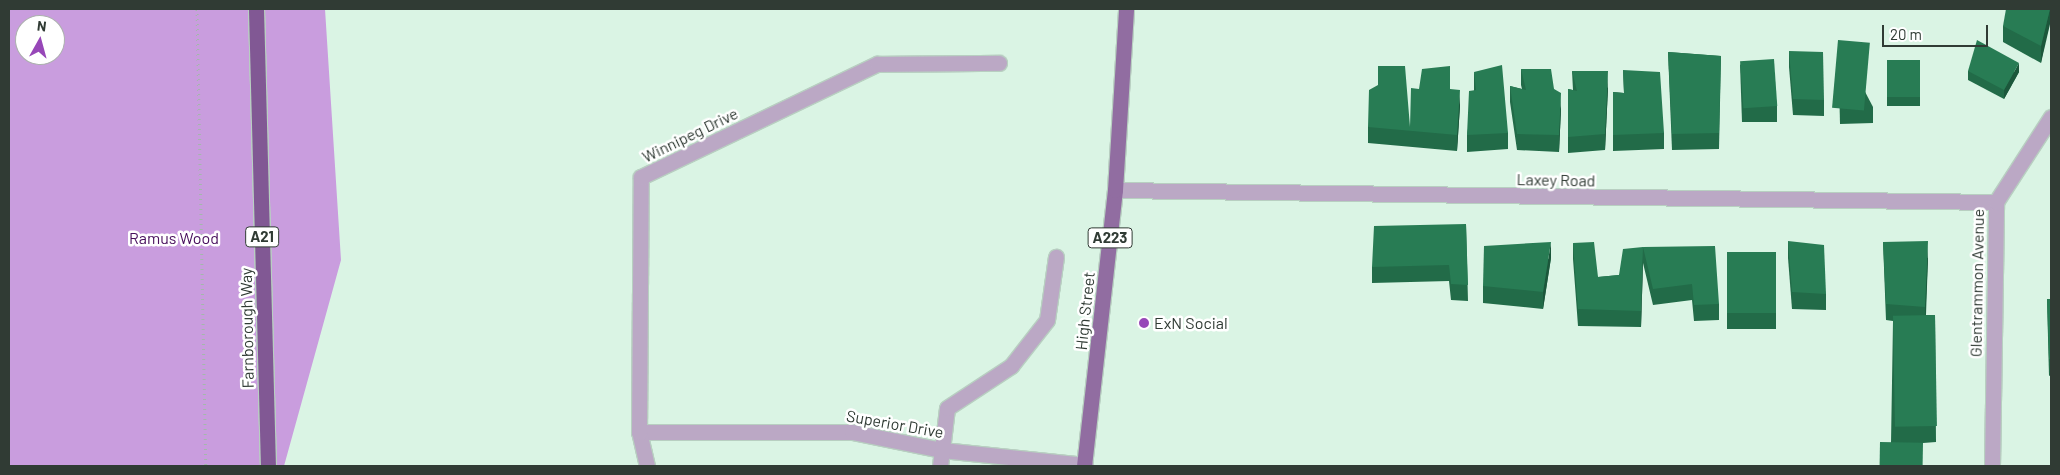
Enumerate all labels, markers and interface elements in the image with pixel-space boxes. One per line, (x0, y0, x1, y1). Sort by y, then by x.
north arrow (15, 15, 65, 65)
scale bar (1885, 15, 1991, 47)
text: N (36, 17, 47, 35)
text: 20 m (1890, 25, 1922, 43)
street label: Winnipeg Drive (639, 104, 741, 166)
street label: Laxey Road (1516, 170, 1596, 190)
street label: Glentrammon Avenue (1966, 209, 1988, 357)
road number: A21 (244, 224, 280, 250)
road number: A223 (1088, 226, 1132, 250)
park label: Ramus Wood (129, 228, 219, 248)
street label: Farnborough Way (236, 267, 258, 389)
street label: High Street (1071, 271, 1099, 351)
place label: ExN Social (1154, 313, 1228, 333)
marker: ExN Social (1138, 317, 1150, 329)
street label: Superior Drive (845, 406, 945, 442)

